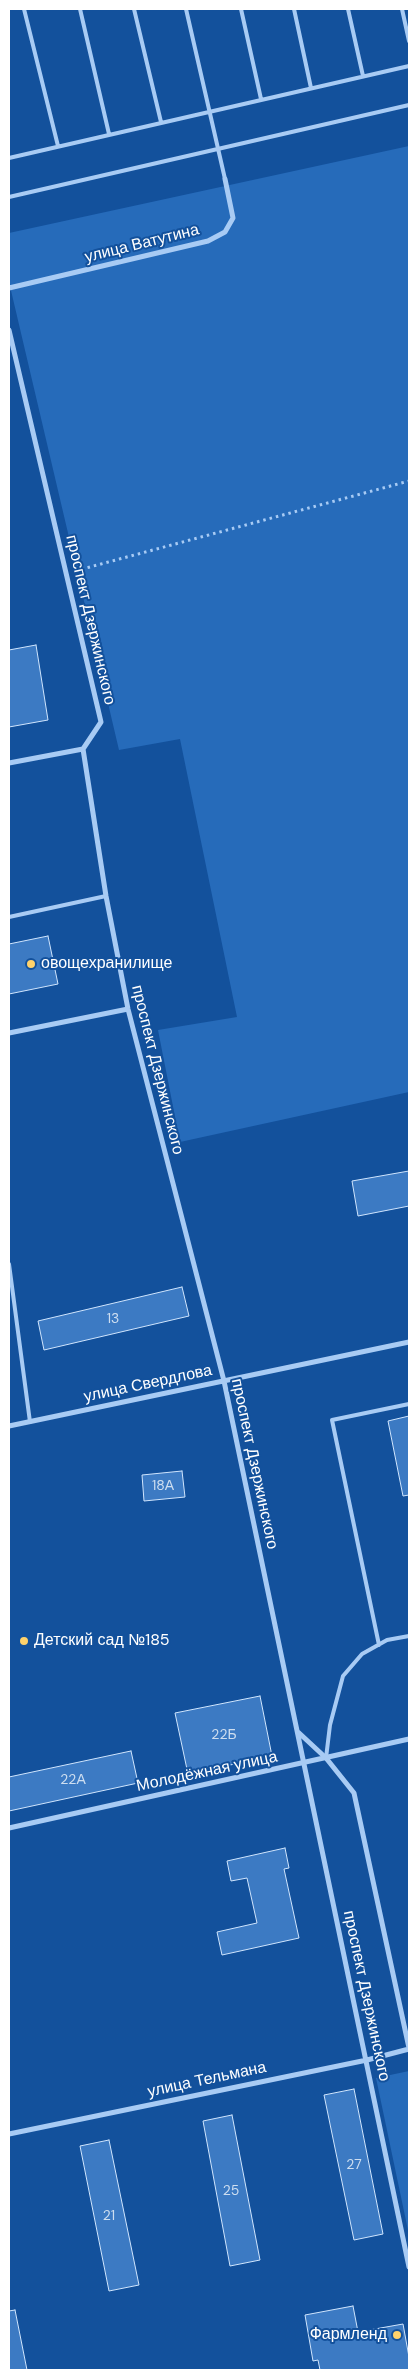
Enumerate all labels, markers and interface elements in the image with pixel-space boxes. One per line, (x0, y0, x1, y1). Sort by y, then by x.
street label: улица Ватутина (83, 221, 201, 267)
street label: проспект Дзержинского (61, 533, 119, 707)
place label: овощехранилище (41, 954, 172, 974)
marker: овощехранилище (25, 958, 37, 970)
street label: проспект Дзержинского (127, 983, 187, 1157)
house number: 13 (107, 1311, 119, 1327)
street label: улица Свердлова (82, 1361, 214, 1407)
street label: проспект Дзержинского (227, 1377, 281, 1551)
house number: 18А (152, 1478, 174, 1494)
place label: Детский сад №185 (34, 1631, 170, 1651)
marker: Детский сад №185 (18, 1635, 30, 1647)
house number: 22Б (211, 1727, 237, 1743)
street label: Молодёжная улица (135, 1748, 279, 1796)
house number: 22А (60, 1772, 86, 1788)
street label: проспект Дзержинского (339, 1909, 393, 2083)
street label: улица Тельмана (146, 2058, 268, 2102)
house number: 27 (346, 2157, 362, 2173)
house number: 25 (223, 2183, 239, 2199)
house number: 21 (103, 2208, 115, 2224)
place label: Фармленд (310, 2325, 387, 2345)
marker: Фармленд (391, 2329, 403, 2341)

